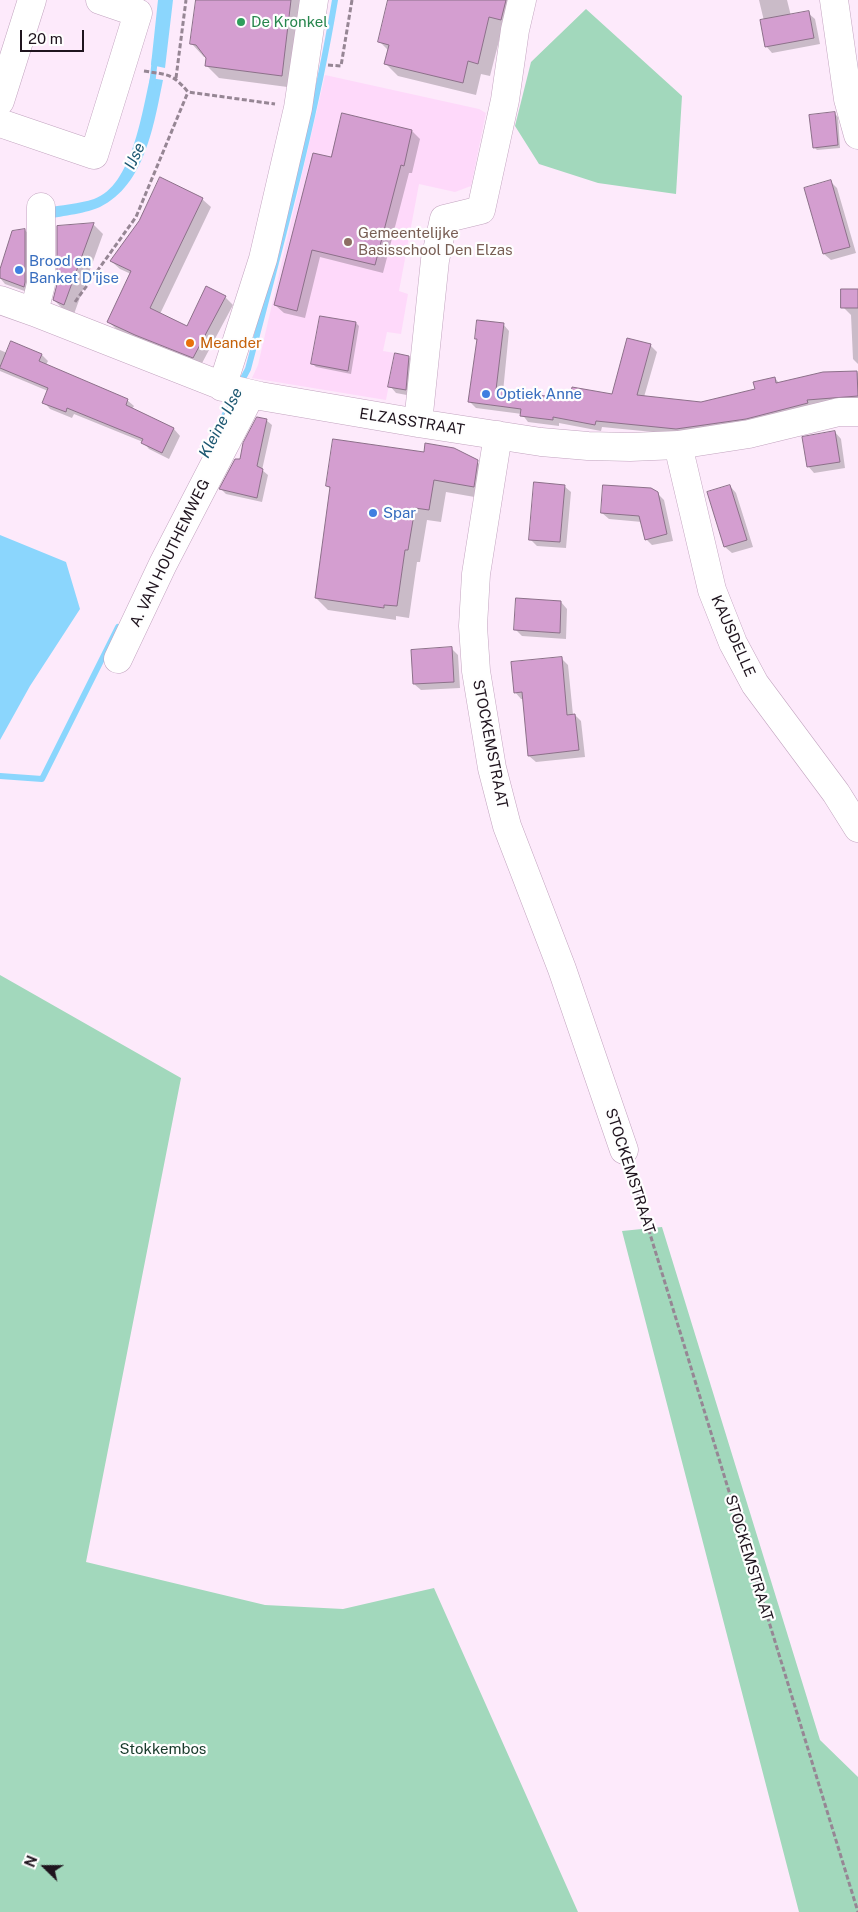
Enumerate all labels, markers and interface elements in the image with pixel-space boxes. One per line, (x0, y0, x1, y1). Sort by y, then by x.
place label: De Kronkel (251, 13, 328, 31)
marker: De Kronkel (235, 16, 247, 28)
scale bar (22, 20, 86, 52)
text: 20 m (28, 30, 63, 47)
water label: IJse (121, 140, 149, 172)
place label: Gemeentelijke Basisschool Den Elzas (358, 224, 513, 259)
marker: Gemeentelijke Basisschool Den Elzas (342, 236, 354, 248)
place label: Brood en Banket D'ijse (29, 252, 119, 287)
marker: Brood en Banket D'ijse (13, 264, 25, 276)
place label: Meander (200, 334, 262, 352)
marker: Meander (184, 337, 196, 349)
water label: Kleine IJse (195, 385, 247, 461)
place label: Optiek Anne (496, 385, 582, 403)
marker: Optiek Anne (480, 388, 492, 400)
street label: ELZASSTRAAT (358, 405, 466, 439)
street label: A. VAN HOUTHEMWEG (126, 476, 214, 630)
place label: Spar (383, 504, 416, 522)
marker: Spar (367, 507, 379, 519)
street label: KAUSDELLE (707, 592, 759, 680)
street label: STOCKEMSTRAAT (469, 678, 511, 810)
street label: STOCKEMSTRAAT (601, 1106, 659, 1236)
street label: STOCKEMSTRAAT (721, 1493, 777, 1623)
park label: Stokkembos (120, 1740, 206, 1758)
north arrow (20, 1842, 70, 1892)
text: N (22, 1853, 41, 1869)

